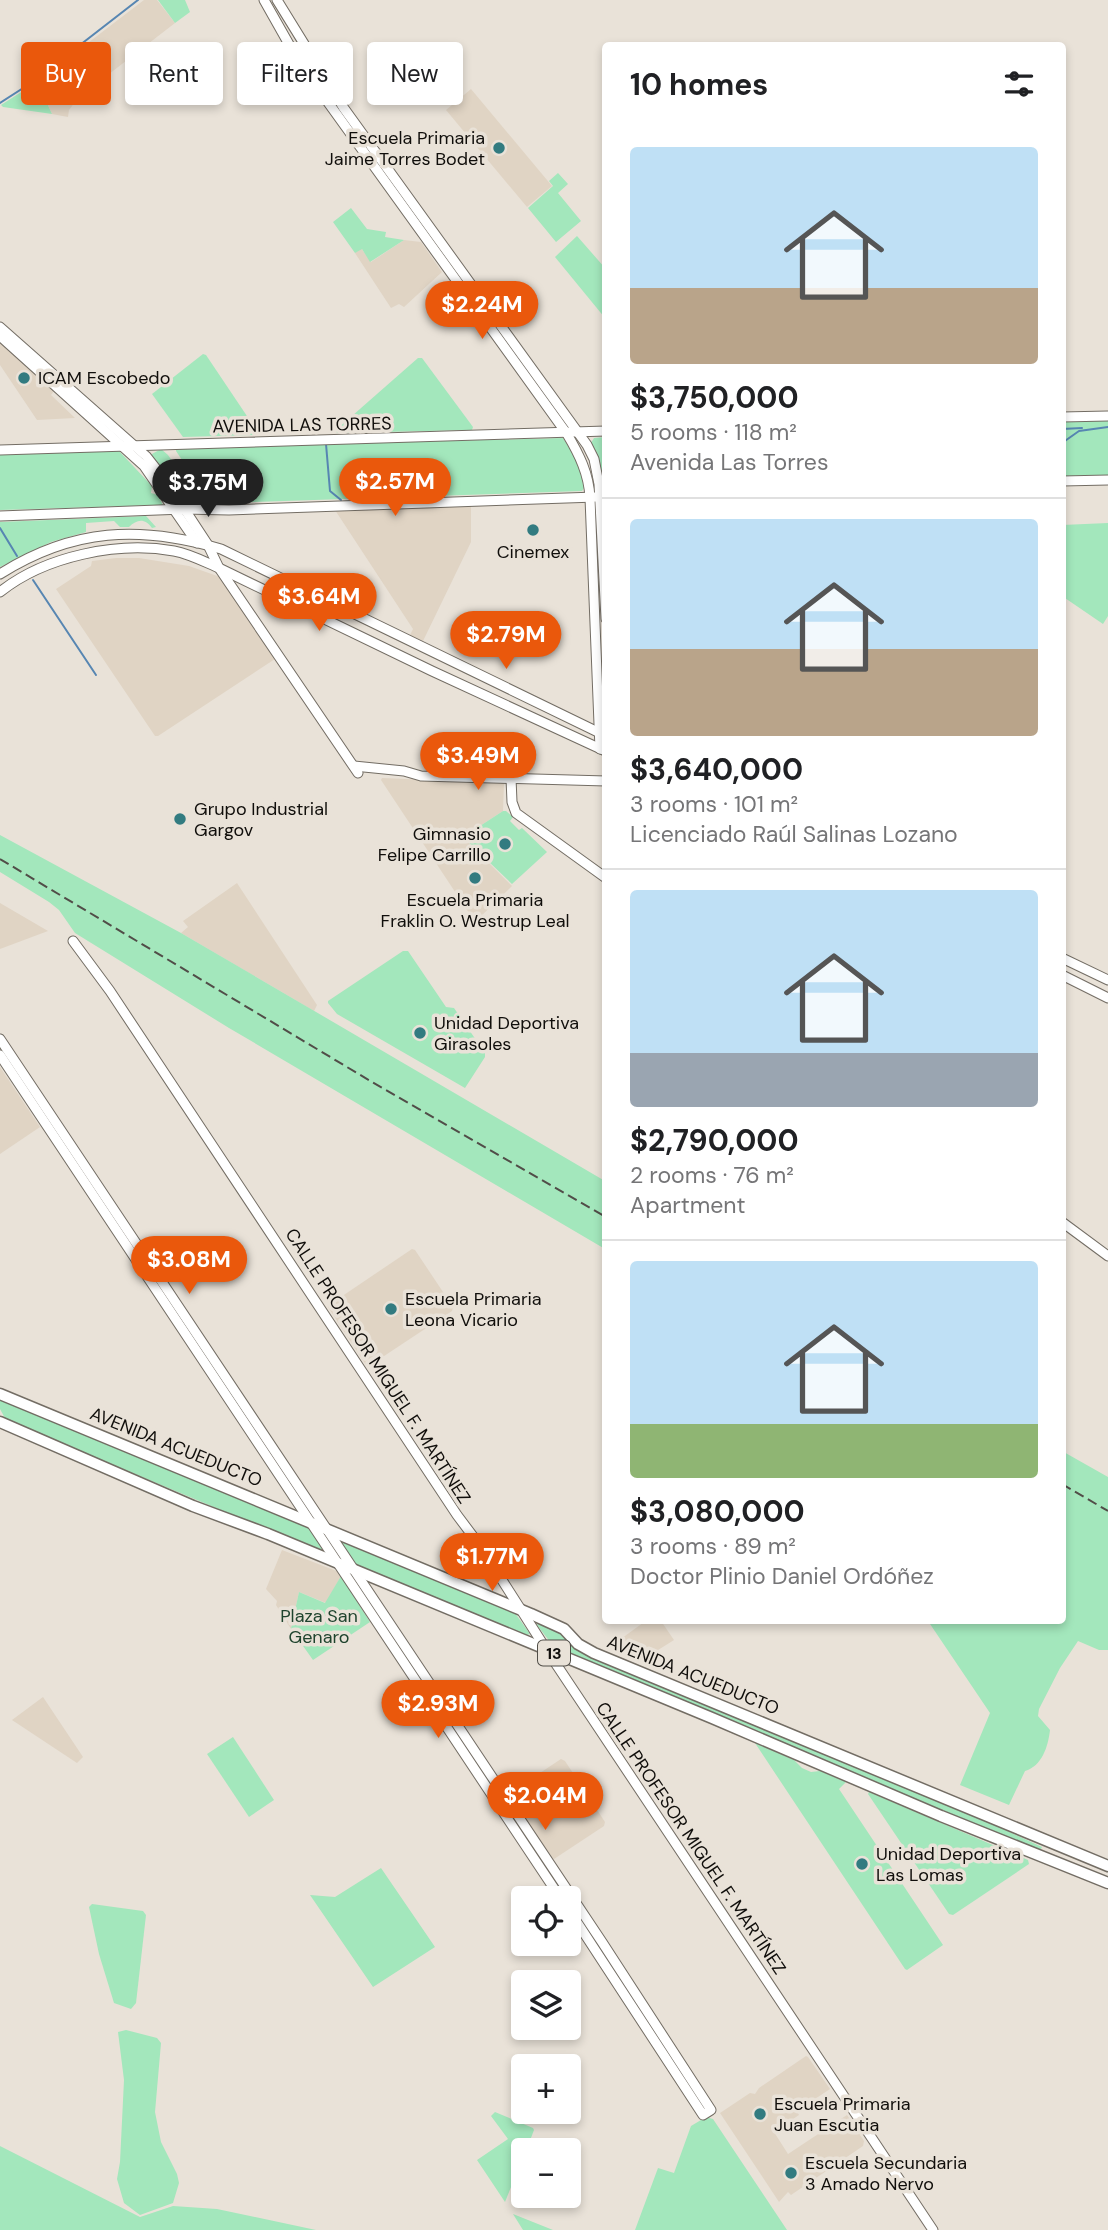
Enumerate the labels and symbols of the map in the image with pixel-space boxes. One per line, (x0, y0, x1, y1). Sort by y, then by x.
place label: Escuela Primaria Jaime Torres Bodet (325, 126, 485, 171)
marker: Escuela Primaria Jaime Torres Bodet (491, 140, 507, 156)
pin: $2.24M (425, 282, 539, 341)
place label: ICAM Escobedo (38, 366, 170, 390)
marker: ICAM Escobedo (16, 370, 32, 386)
street label: AVENIDA LAS TORRES (212, 411, 392, 439)
pin: $2.57M (338, 458, 452, 518)
pin: $3.75M (151, 460, 265, 519)
marker: Cinemex (525, 522, 541, 538)
place label: Cinemex (497, 540, 569, 564)
pin: $3.64M (262, 574, 376, 633)
pin: $2.79M (449, 612, 563, 671)
pin: $3.49M (421, 732, 535, 792)
place label: Grupo Industrial Gargov (194, 797, 328, 842)
marker: Grupo Industrial Gargov (172, 811, 188, 827)
place label: Gimnasio Felipe Carrillo (378, 822, 491, 867)
marker: Gimnasio Felipe Carrillo (497, 836, 513, 852)
marker: Escuela Primaria Fraklin O. Westrup Leal (467, 870, 483, 886)
place label: Escuela Primaria Fraklin O. Westrup Leal (381, 888, 569, 933)
place label: Unidad Deportiva Girasoles (434, 1011, 579, 1056)
marker: Unidad Deportiva Girasoles (412, 1025, 428, 1041)
street label: CALLE PROFESOR MIGUEL F. MARTÍNEZ (280, 1224, 476, 1508)
pin: $3.08M (132, 1236, 246, 1296)
place label: Escuela Primaria Leona Vicario (405, 1287, 542, 1332)
marker: Escuela Primaria Leona Vicario (383, 1301, 399, 1317)
street label: AVENIDA ACUEDUCTO (86, 1401, 266, 1493)
pin: $1.77M (435, 1534, 549, 1593)
park label: Plaza San Genaro (280, 1604, 358, 1649)
street label: AVENIDA ACUEDUCTO (603, 1629, 783, 1721)
road number: 13 (538, 1640, 570, 1666)
pin: $2.93M (381, 1680, 495, 1740)
street label: CALLE PROFESOR MIGUEL F. MARTÍNEZ (591, 1697, 791, 1979)
pin: $2.04M (488, 1772, 602, 1832)
place label: Unidad Deportiva Las Lomas (876, 1842, 1021, 1887)
marker: Unidad Deportiva Las Lomas (854, 1856, 870, 1872)
place label: Escuela Primaria Juan Escutia (774, 2092, 911, 2137)
marker: Escuela Primaria Juan Escutia (752, 2106, 768, 2122)
place label: Escuela Secundaria 3 Amado Nervo (805, 2151, 967, 2196)
marker: Escuela Secundaria 3 Amado Nervo (783, 2165, 799, 2181)

